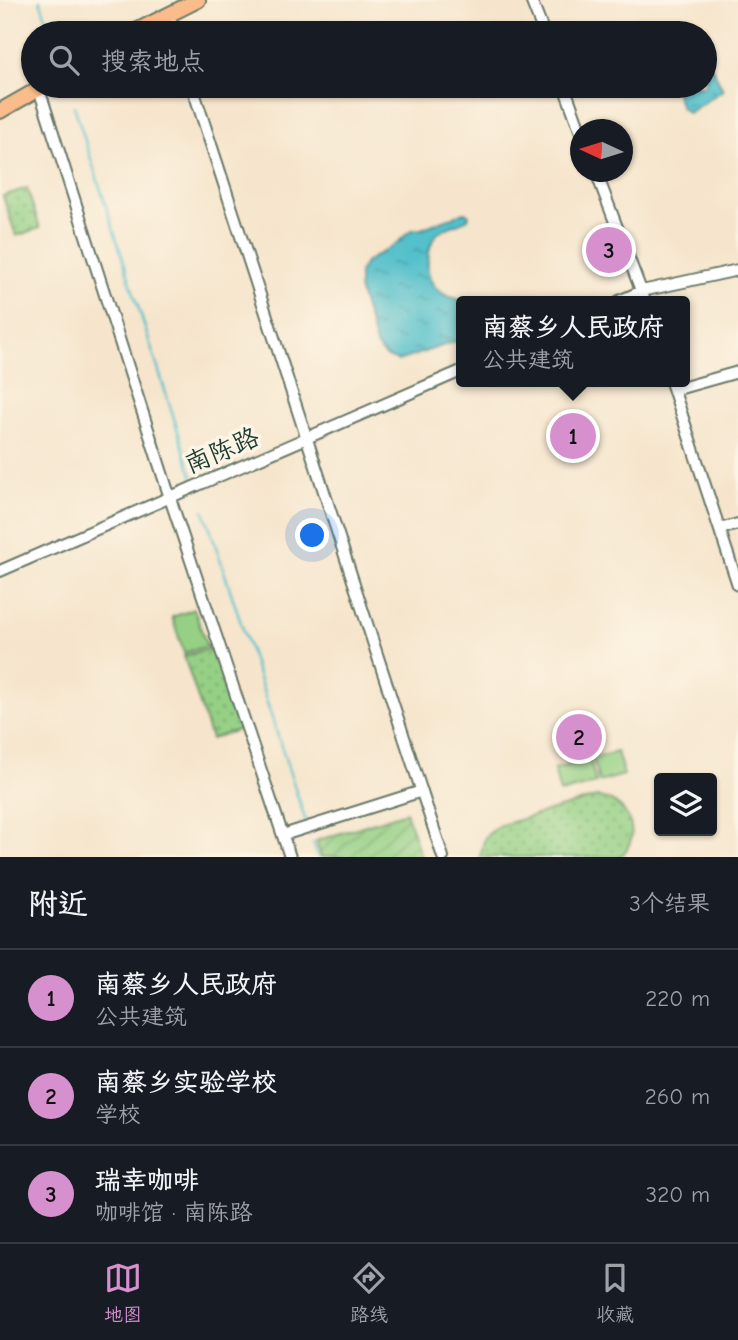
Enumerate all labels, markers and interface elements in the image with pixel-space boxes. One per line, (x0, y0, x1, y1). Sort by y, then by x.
search box (21, 21, 717, 98)
icon: search (45, 41, 83, 79)
text: 搜索地点 (101, 47, 205, 77)
north arrow (570, 119, 633, 182)
pin: 3 (586, 224, 632, 276)
popup (456, 296, 690, 387)
text: 南蔡乡人民政府 (482, 313, 664, 343)
text: 公共建筑 (482, 346, 574, 373)
pin: 1 (550, 410, 596, 462)
street label: 南陈路 (180, 422, 264, 480)
your location (295, 518, 329, 552)
pin: 2 (556, 711, 602, 763)
map controls (654, 773, 717, 836)
button: layers (654, 773, 717, 836)
text: 附近 (28, 887, 88, 922)
text: 3个结果 (629, 890, 710, 917)
text: 南蔡乡人民政府 (95, 970, 277, 1000)
text: 1 (46, 985, 56, 1012)
text: 220 m (645, 985, 710, 1012)
text: 公共建筑 (95, 1003, 187, 1030)
text: 南蔡乡实验学校 (95, 1068, 277, 1098)
text: 2 (45, 1083, 57, 1110)
text: 260 m (645, 1083, 710, 1110)
text: 学校 (95, 1101, 141, 1128)
text: 瑞幸咖啡 (95, 1166, 199, 1196)
text: 3 (45, 1181, 57, 1208)
text: 320 m (646, 1181, 710, 1208)
text: 咖啡馆 · 南陈路 (95, 1199, 252, 1226)
tab: 地图 (104, 1259, 142, 1326)
tab: 路线 (350, 1259, 388, 1326)
tab: 收藏 (596, 1259, 634, 1326)

